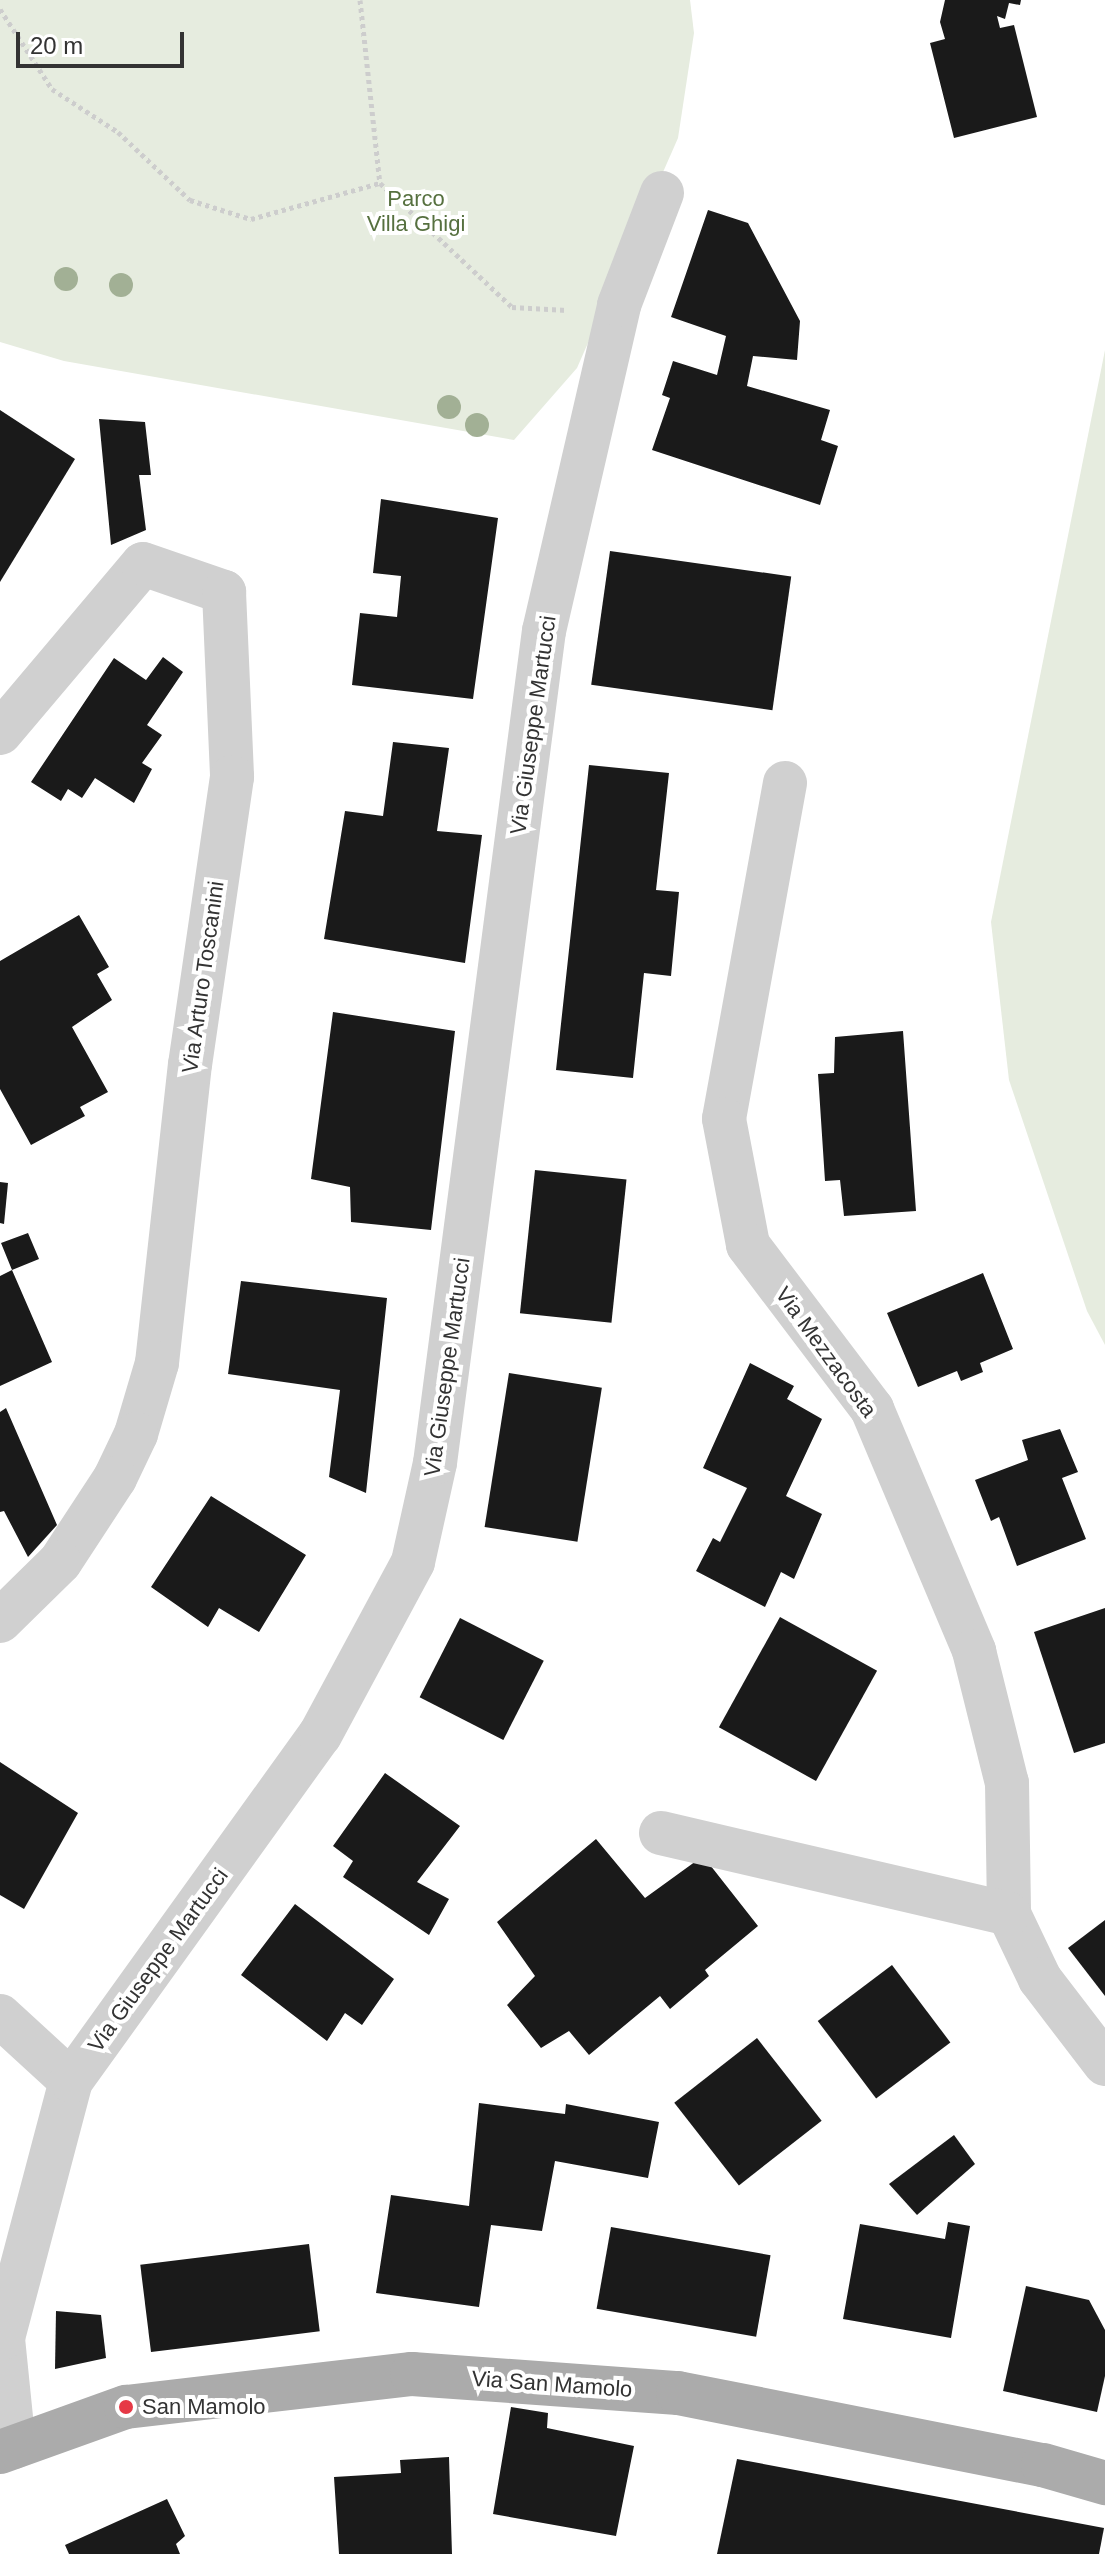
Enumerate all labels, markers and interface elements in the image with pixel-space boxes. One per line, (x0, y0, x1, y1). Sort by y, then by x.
scale bar (20, 16, 188, 66)
text: 20 m (30, 32, 83, 59)
park label: Parco Villa Ghigi (367, 185, 465, 236)
street label: Via Giuseppe Martucci (505, 614, 561, 836)
street label: Via Arturo Toscanini (176, 878, 230, 1076)
street label: Via Giuseppe Martucci (419, 1256, 475, 1478)
street label: Via Mezzacosta (770, 1282, 882, 1422)
street label: Via Giuseppe Martucci (82, 1863, 234, 2057)
street label: Via San Mamolo (471, 2365, 633, 2403)
place label: San Mamolo (142, 2394, 266, 2420)
marker: San Mamolo (117, 2398, 135, 2416)

